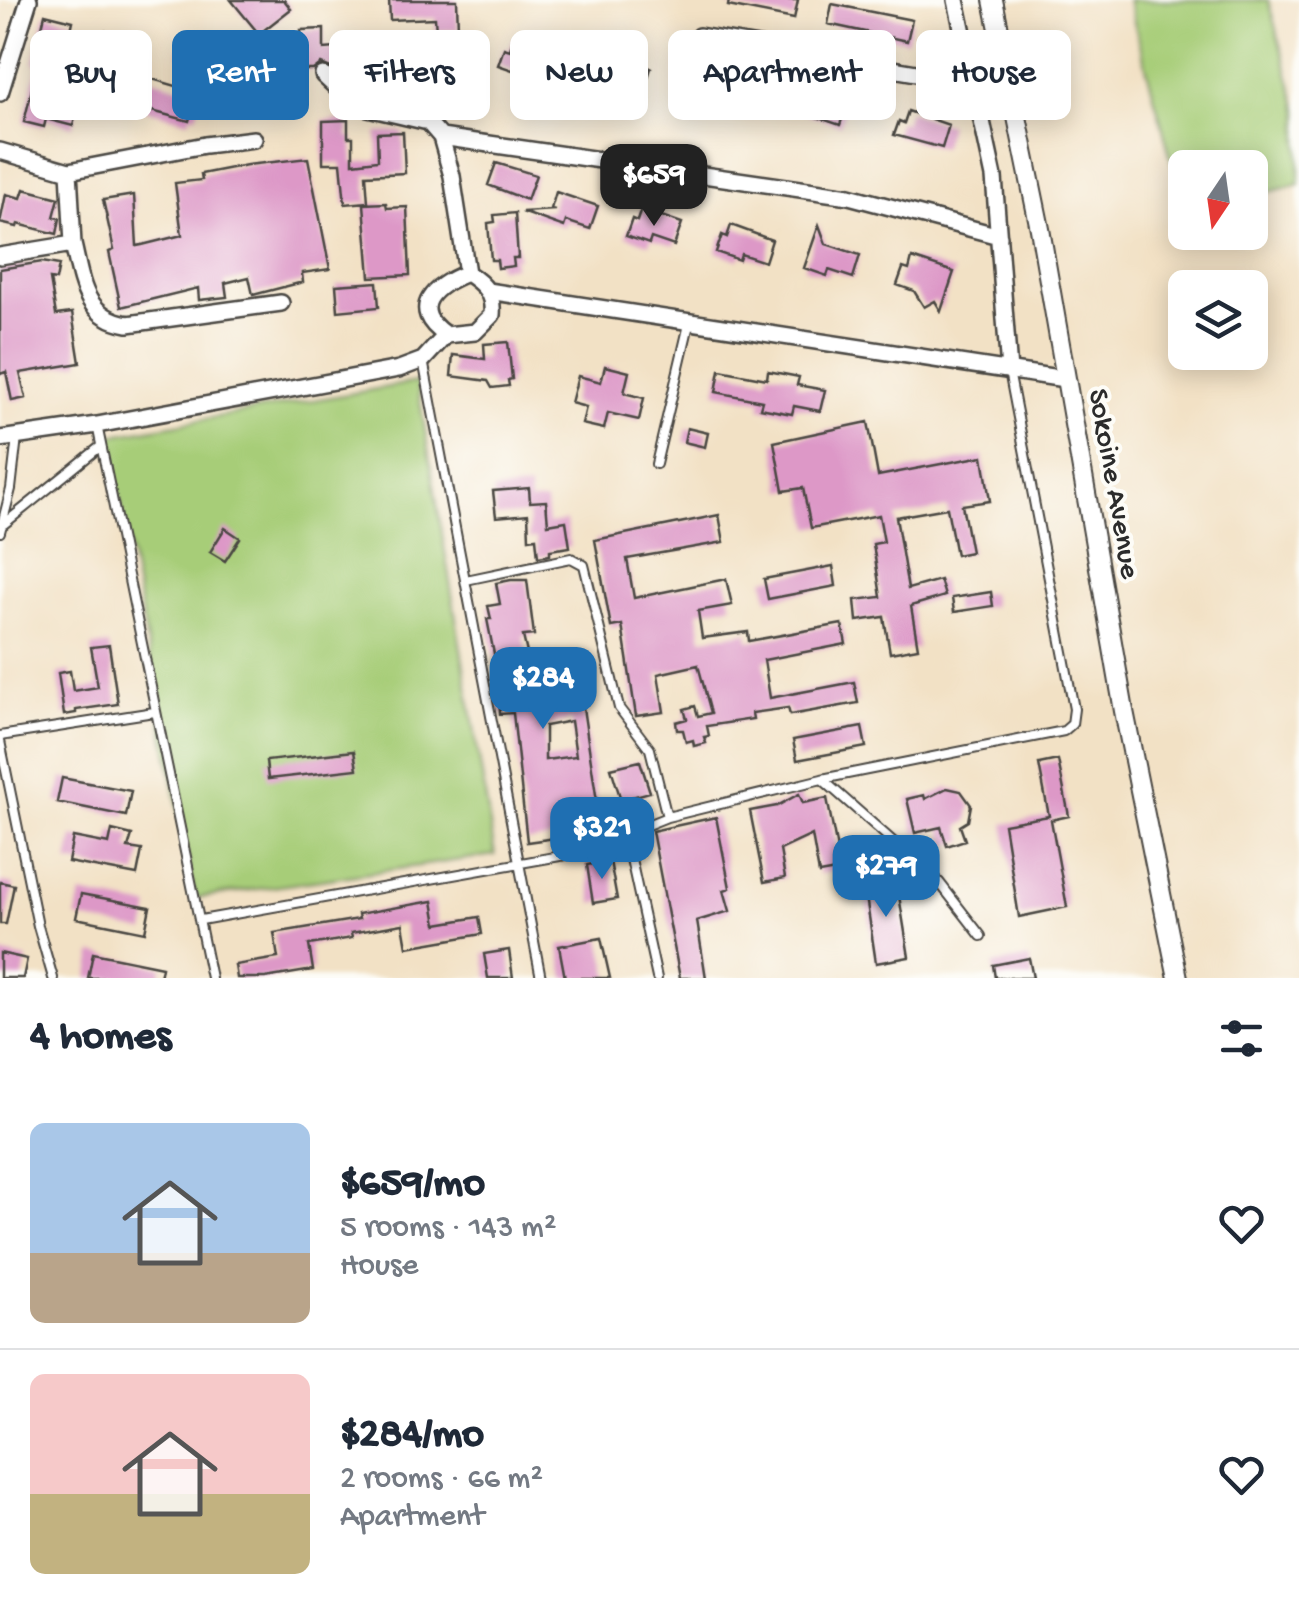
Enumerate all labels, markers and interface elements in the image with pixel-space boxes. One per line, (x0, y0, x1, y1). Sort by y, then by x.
chip: Buy (30, 30, 152, 120)
chip: Rent (172, 30, 309, 120)
chip: Filters (329, 30, 490, 120)
chip: New (510, 30, 648, 120)
chip: Apartment (668, 30, 896, 120)
chip: House (916, 30, 1071, 120)
pin: $659 (595, 144, 713, 229)
north arrow (1168, 150, 1268, 250)
map controls (1168, 150, 1268, 370)
text: $659 (622, 157, 686, 195)
button: layers (1168, 270, 1268, 370)
street label: Sokoine Avenue (1078, 386, 1146, 582)
pin: $284 (484, 647, 602, 732)
text: $284 (512, 660, 574, 698)
pin: $321 (543, 797, 661, 882)
text: $321 (572, 810, 632, 848)
pin: $279 (827, 835, 945, 920)
text: $279 (855, 848, 917, 886)
icon: filters (1214, 1011, 1269, 1066)
text: 4 homes (30, 1014, 171, 1063)
text: $659/mo (340, 1161, 485, 1210)
icon: home (110, 1163, 230, 1283)
icon: heart (1214, 1196, 1269, 1251)
text: 5 rooms · 143 m² (340, 1210, 556, 1248)
text: House (340, 1248, 418, 1286)
text: $284/mo (340, 1412, 484, 1461)
icon: home (110, 1414, 230, 1534)
icon: heart (1214, 1447, 1269, 1502)
text: 2 rooms · 66 m² (340, 1461, 543, 1499)
text: Apartment (340, 1499, 484, 1537)

